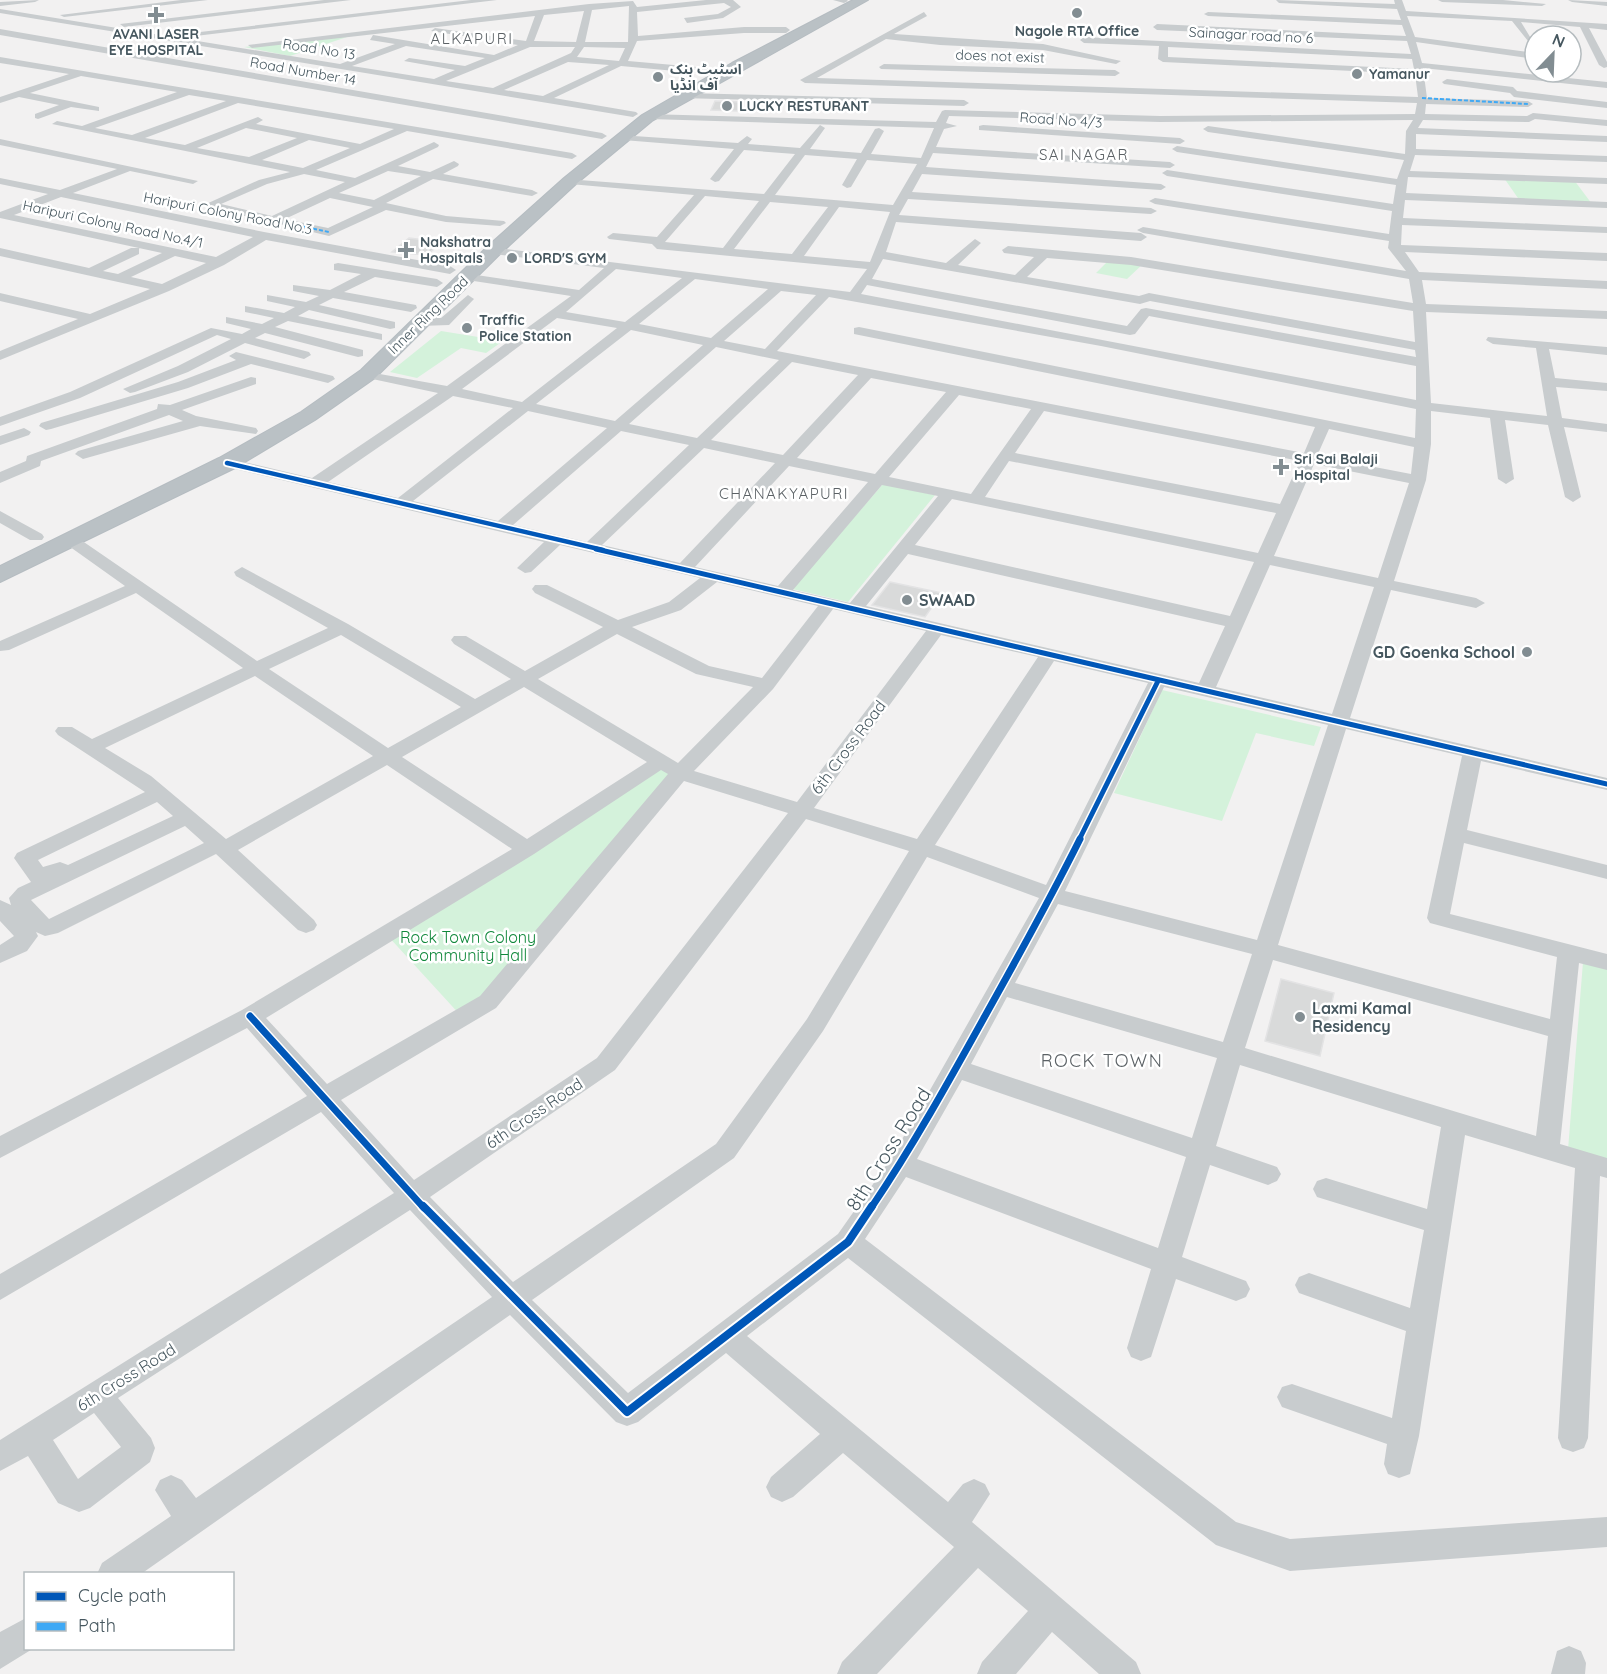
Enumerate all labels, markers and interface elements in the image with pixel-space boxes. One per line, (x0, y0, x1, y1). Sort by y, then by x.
marker: AVANI LASER EYE HOSPITAL (147, 6, 165, 24)
marker: Nagole RTA Office (1070, 6, 1084, 20)
place label: Nagole RTA Office (1015, 22, 1139, 40)
street label: Sainagar road no 6 (1188, 23, 1314, 47)
north arrow (1523, 24, 1583, 84)
place label: AVANI LASER EYE HOSPITAL (109, 25, 203, 59)
district label: ALKAPURI (431, 29, 513, 48)
text: N (1550, 29, 1568, 52)
street label: Road No 13 (281, 34, 357, 64)
street label: does not exist (955, 45, 1045, 67)
street label: Road Number 14 (249, 53, 357, 89)
place label: اسٹیٹ بنک آف انڈیا (670, 60, 742, 94)
place label: Yamanur (1369, 65, 1430, 83)
marker: Yamanur (1350, 67, 1364, 81)
marker: اسٹیٹ بنک آف انڈیا (651, 70, 665, 84)
place label: LUCKY RESTURANT (739, 97, 869, 115)
marker: LUCKY RESTURANT (720, 99, 734, 113)
street label: Road No 4/3 (1019, 108, 1103, 132)
district label: SAI NAGAR (1039, 145, 1129, 164)
street label: Haripuri Colony Road No.3 (142, 188, 314, 238)
street label: Haripuri Colony Road No.4/1 (21, 196, 205, 252)
place label: Nakshatra Hospitals (420, 233, 491, 267)
marker: Nakshatra Hospitals (397, 241, 415, 259)
place label: LORD'S GYM (524, 249, 606, 267)
marker: LORD'S GYM (505, 251, 519, 265)
street label: Inner Ring Road (384, 272, 472, 358)
place label: Traffic Police Station (479, 311, 572, 345)
marker: Traffic Police Station (460, 321, 474, 335)
place label: Sri Sai Balaji Hospital (1294, 450, 1378, 484)
marker: Sri Sai Balaji Hospital (1272, 458, 1290, 476)
district label: CHANAKYAPURI (719, 484, 849, 503)
place label: SWAAD (919, 590, 975, 610)
marker: SWAAD (900, 593, 914, 607)
place label: GD Goenka School (1373, 642, 1515, 662)
marker: GD Goenka School (1520, 645, 1534, 659)
street label: 6th Cross Road (806, 696, 890, 798)
park label: Rock Town Colony Community Hall (400, 927, 536, 965)
place label: Laxmi Kamal Residency (1312, 998, 1412, 1036)
marker: Laxmi Kamal Residency (1293, 1010, 1307, 1024)
district label: ROCK TOWN (1041, 1049, 1163, 1072)
street label: 6th Cross Road (482, 1073, 586, 1153)
street label: 8th Cross Road (840, 1083, 936, 1215)
street label: 6th Cross Road (73, 1339, 179, 1415)
legend (24, 1572, 234, 1650)
text: Cycle path (78, 1584, 166, 1607)
text: Path (78, 1614, 116, 1637)

